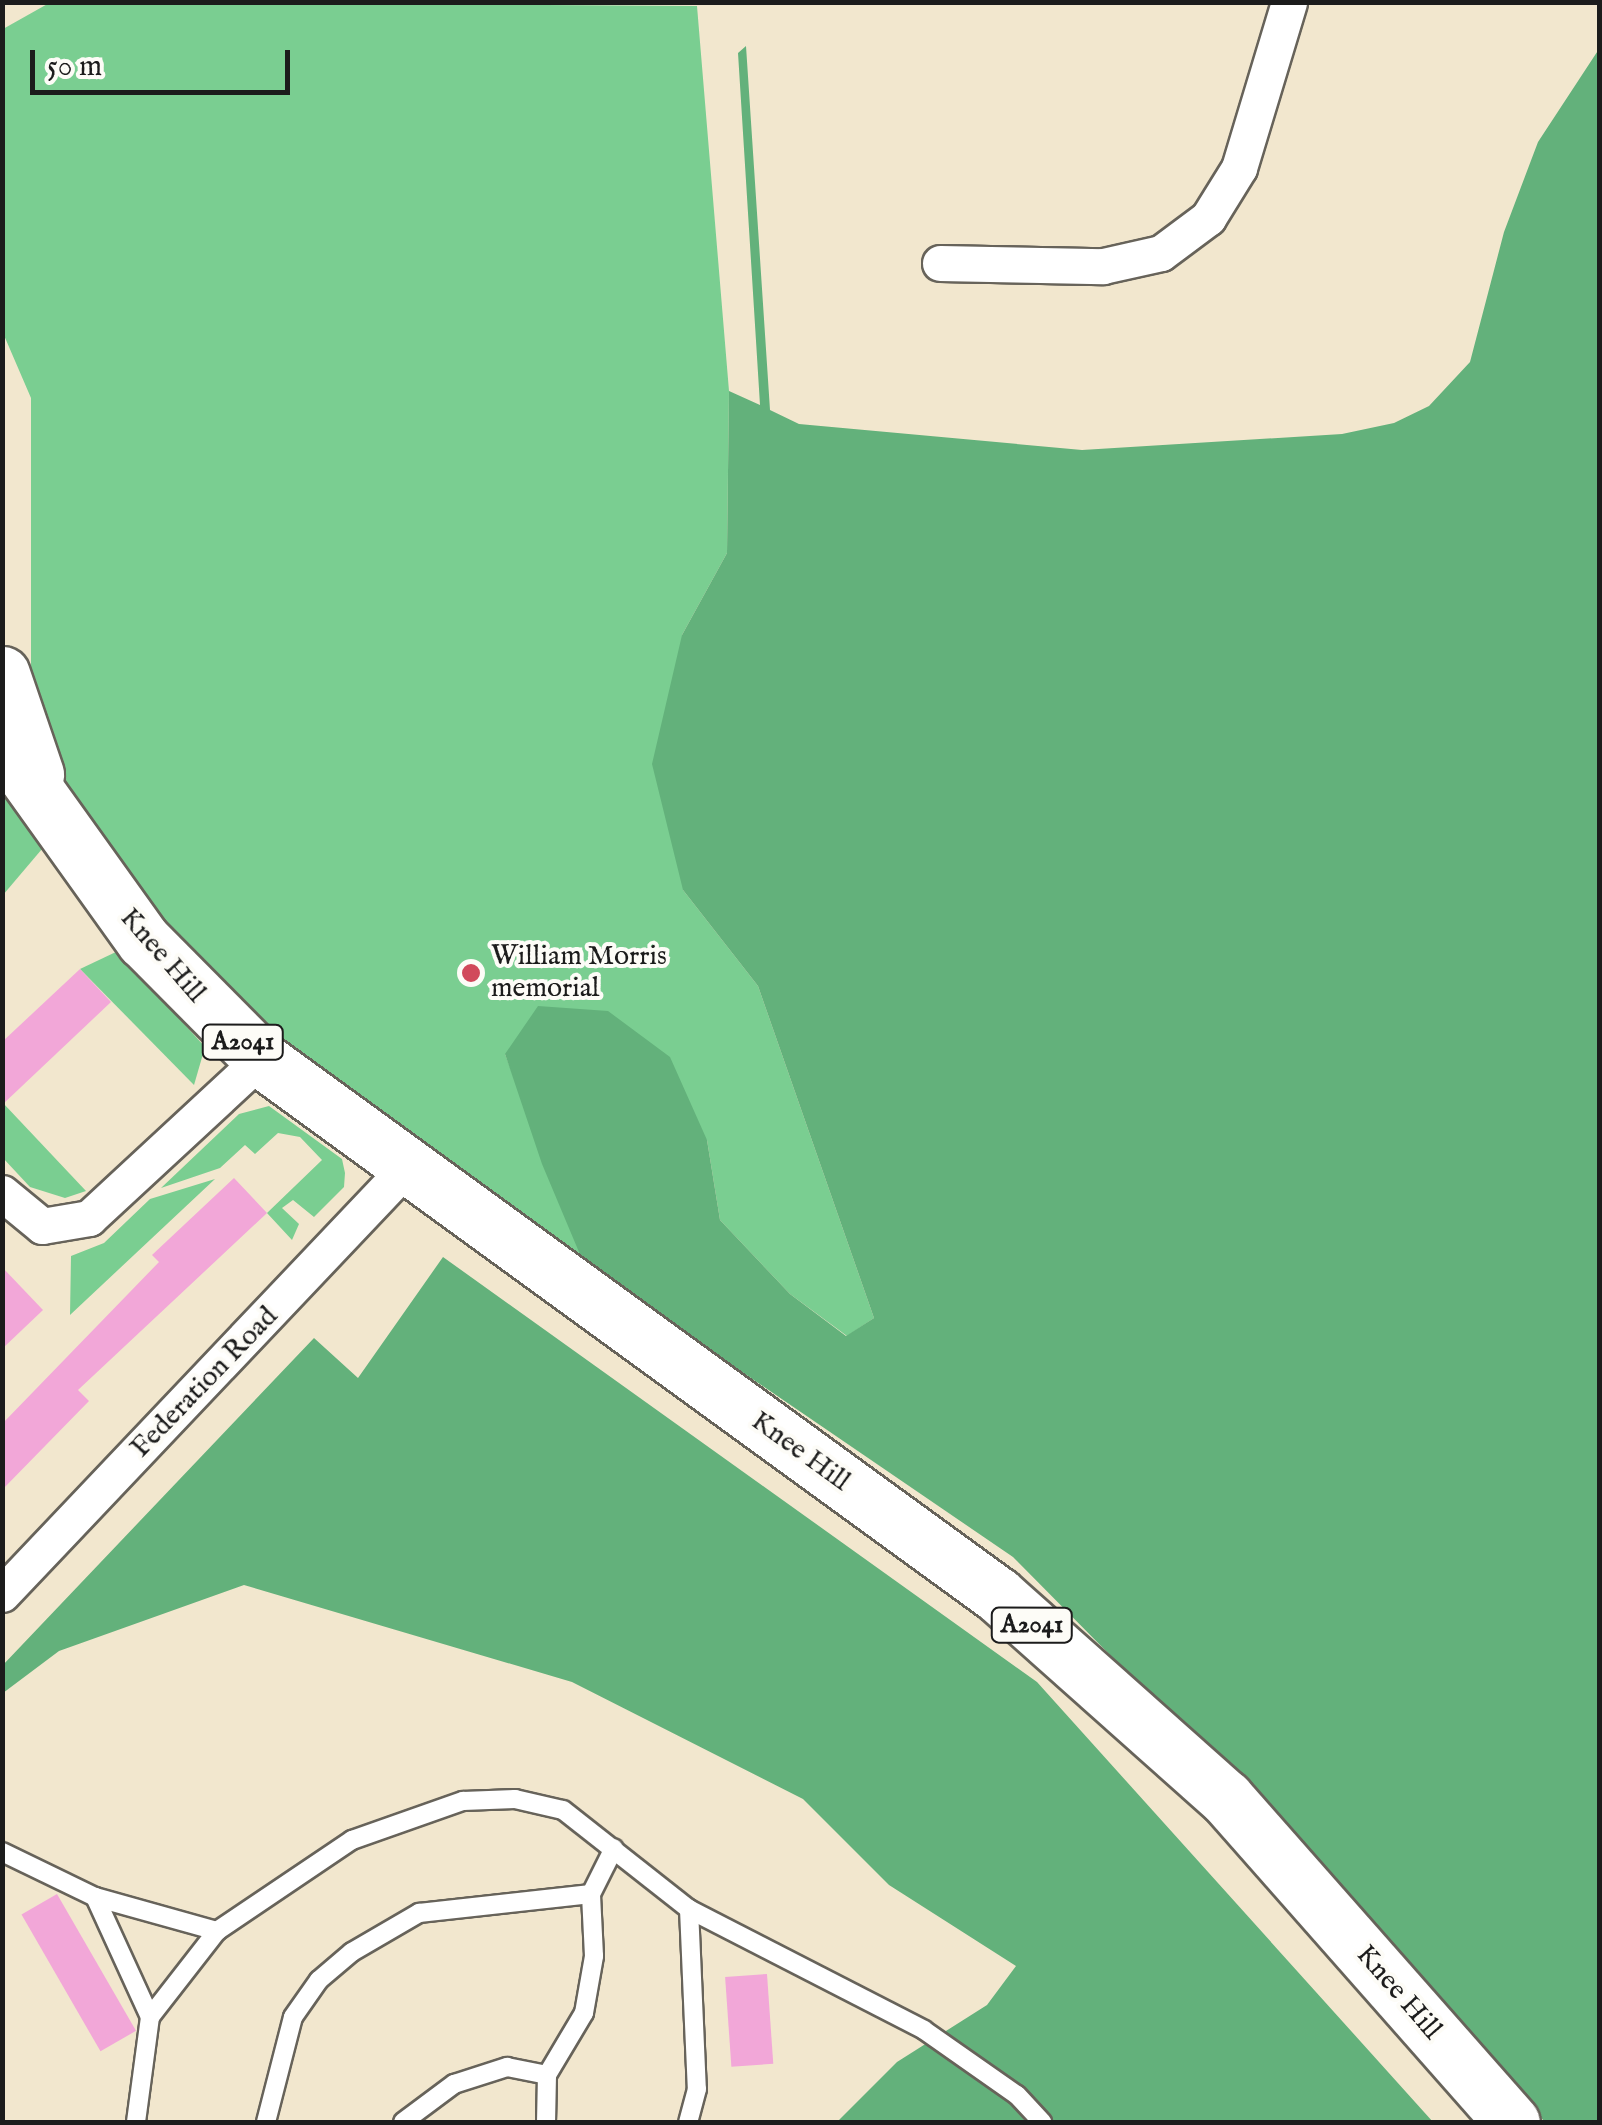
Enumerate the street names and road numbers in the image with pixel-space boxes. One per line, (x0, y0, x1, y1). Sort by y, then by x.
street label: Knee Hill (112, 902, 212, 1010)
road number: A2041 (200, 1022, 286, 1062)
street label: Federation Road (125, 1301, 285, 1465)
street label: Knee Hill (744, 1405, 856, 1499)
road number: A2041 (990, 1605, 1074, 1645)
street label: Knee Hill (1348, 1939, 1448, 2047)

